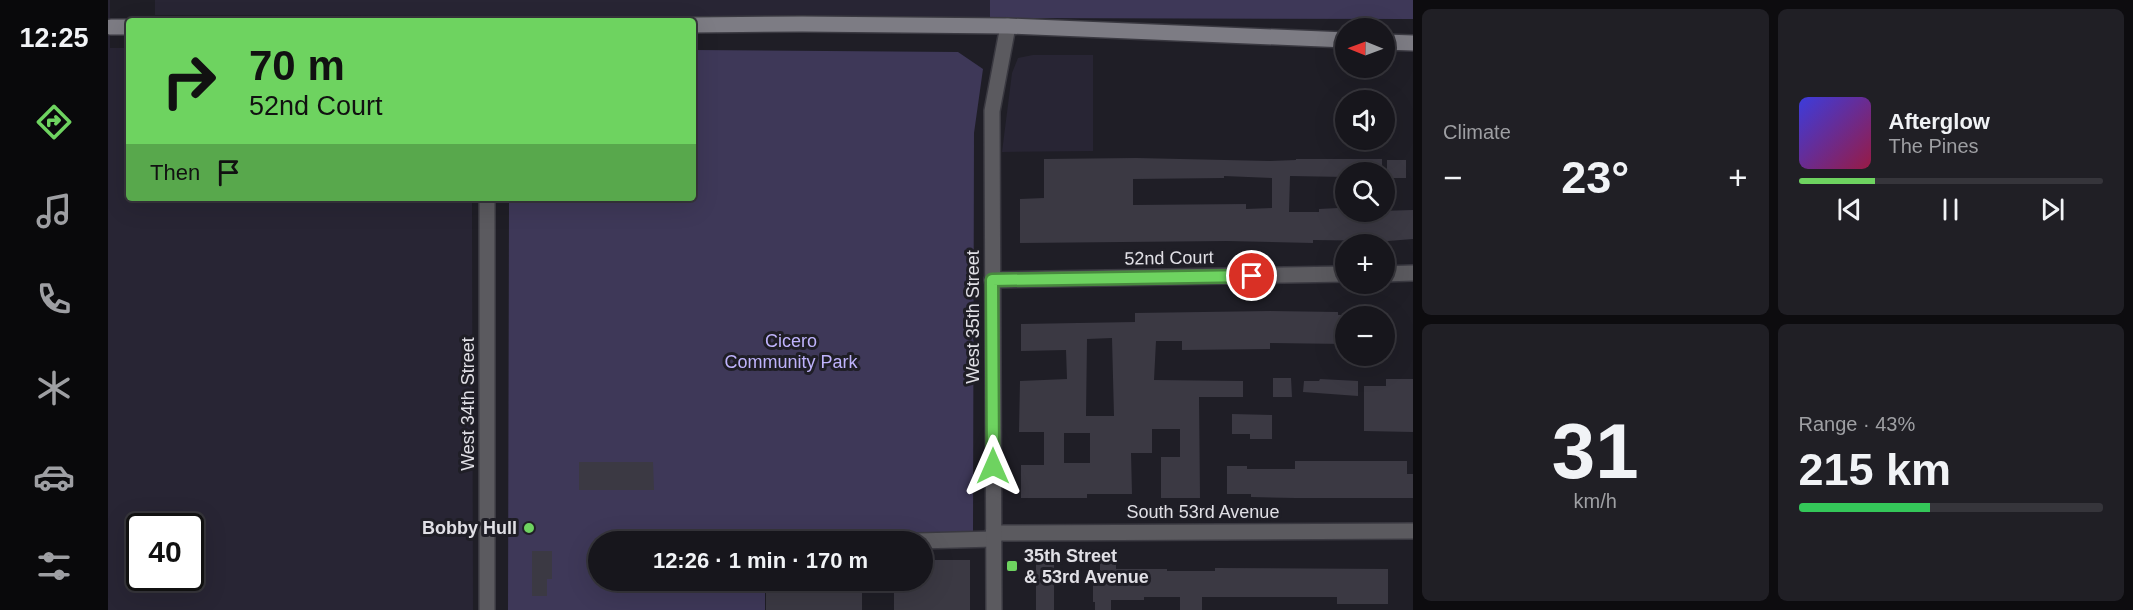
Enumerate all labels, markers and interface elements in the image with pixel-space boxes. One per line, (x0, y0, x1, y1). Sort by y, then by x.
north arrow (1335, 18, 1395, 78)
map controls (1335, 18, 1395, 366)
text: 12:25 (19, 23, 89, 53)
icon: right (150, 42, 228, 120)
text: 70 m (249, 42, 345, 89)
button: sound (1335, 90, 1395, 150)
text: 52nd Court (249, 91, 383, 121)
icon: directions (33, 101, 75, 143)
text: Afterglow (1889, 109, 1990, 134)
text: Climate (1443, 121, 1511, 143)
text: The Pines (1889, 135, 1979, 157)
text: 23° (1561, 152, 1629, 203)
icon: arrive (212, 156, 245, 189)
text: − (1443, 159, 1462, 196)
text: + (1728, 159, 1748, 196)
text: Then (150, 160, 200, 185)
button: search (1335, 162, 1395, 222)
icon: music (33, 190, 75, 232)
icon: previous (1833, 193, 1866, 226)
icon: pause (1934, 193, 1967, 226)
icon: next (2036, 193, 2069, 226)
button: + (1335, 234, 1395, 294)
street label: 52nd Court (1124, 247, 1214, 269)
street label: West 35th Street (963, 250, 983, 384)
pin (1226, 250, 1277, 301)
icon: arrive (1235, 259, 1268, 292)
icon: phone (33, 278, 75, 320)
button: − (1335, 306, 1395, 366)
park label: Cicero Community Park (724, 331, 859, 372)
street label: West 34th Street (458, 337, 478, 471)
icon: climate (33, 367, 75, 409)
text: 31 (1552, 407, 1639, 495)
text: Range · 43% (1799, 413, 1915, 435)
position arrow (961, 434, 1025, 498)
text: 215 km (1799, 444, 1951, 495)
icon: car (33, 456, 75, 498)
text: km/h (1574, 490, 1617, 512)
street label: South 53rd Avenue (1127, 502, 1279, 522)
speed limit sign: 40 (126, 513, 204, 591)
place label: Bobby Hull (422, 518, 517, 538)
marker: Bobby Hull (522, 521, 536, 535)
icon: filters (33, 545, 75, 587)
place label: 35th Street & 53rd Avenue (1024, 546, 1149, 587)
text: 12:26 · 1 min · 170 m (653, 548, 868, 573)
marker: 35th Street & 53rd Avenue (1005, 559, 1019, 573)

